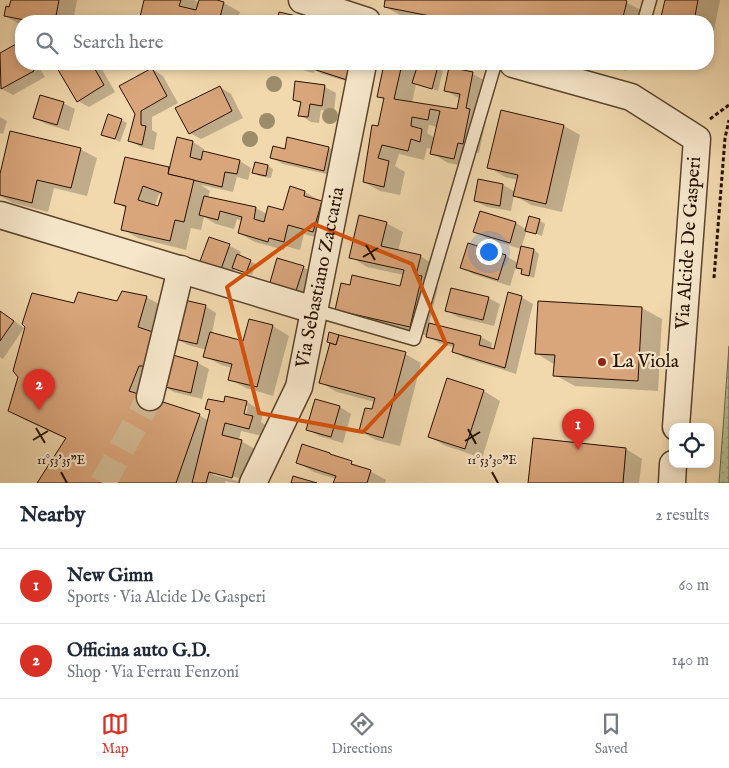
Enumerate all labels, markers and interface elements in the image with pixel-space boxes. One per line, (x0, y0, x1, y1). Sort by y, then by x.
search box (15, 15, 714, 70)
icon: search (33, 29, 61, 57)
text: Search here (73, 31, 164, 55)
street label: Via Alcide De Gasperi (671, 156, 707, 331)
street label: Via Sebastiano Zaccaria (291, 184, 351, 371)
your location (476, 239, 502, 265)
place label: La Viola (612, 350, 680, 374)
marker: La Viola (596, 356, 608, 368)
pin: 2 (23, 369, 55, 410)
pin: 1 (562, 409, 594, 450)
map controls (669, 423, 714, 468)
button: locate (669, 423, 714, 468)
text: 11°53'35"E (37, 453, 85, 468)
text: 11°53'30"E (467, 453, 517, 468)
text: Nearby (20, 502, 85, 529)
text: 2 results (655, 506, 709, 526)
text: New Gimn (67, 564, 153, 588)
text: 1 (33, 576, 39, 596)
text: 60 m (679, 576, 709, 596)
text: Sports · Via Alcide De Gasperi (67, 588, 266, 608)
text: Officina auto G.D. (67, 639, 210, 663)
text: 2 (32, 651, 40, 671)
text: 140 m (671, 651, 709, 671)
text: Shop · Via Ferrau Fenzoni (67, 663, 239, 683)
tab: Map (101, 710, 129, 758)
tab: Directions (331, 710, 392, 758)
tab: Saved (595, 710, 628, 758)

